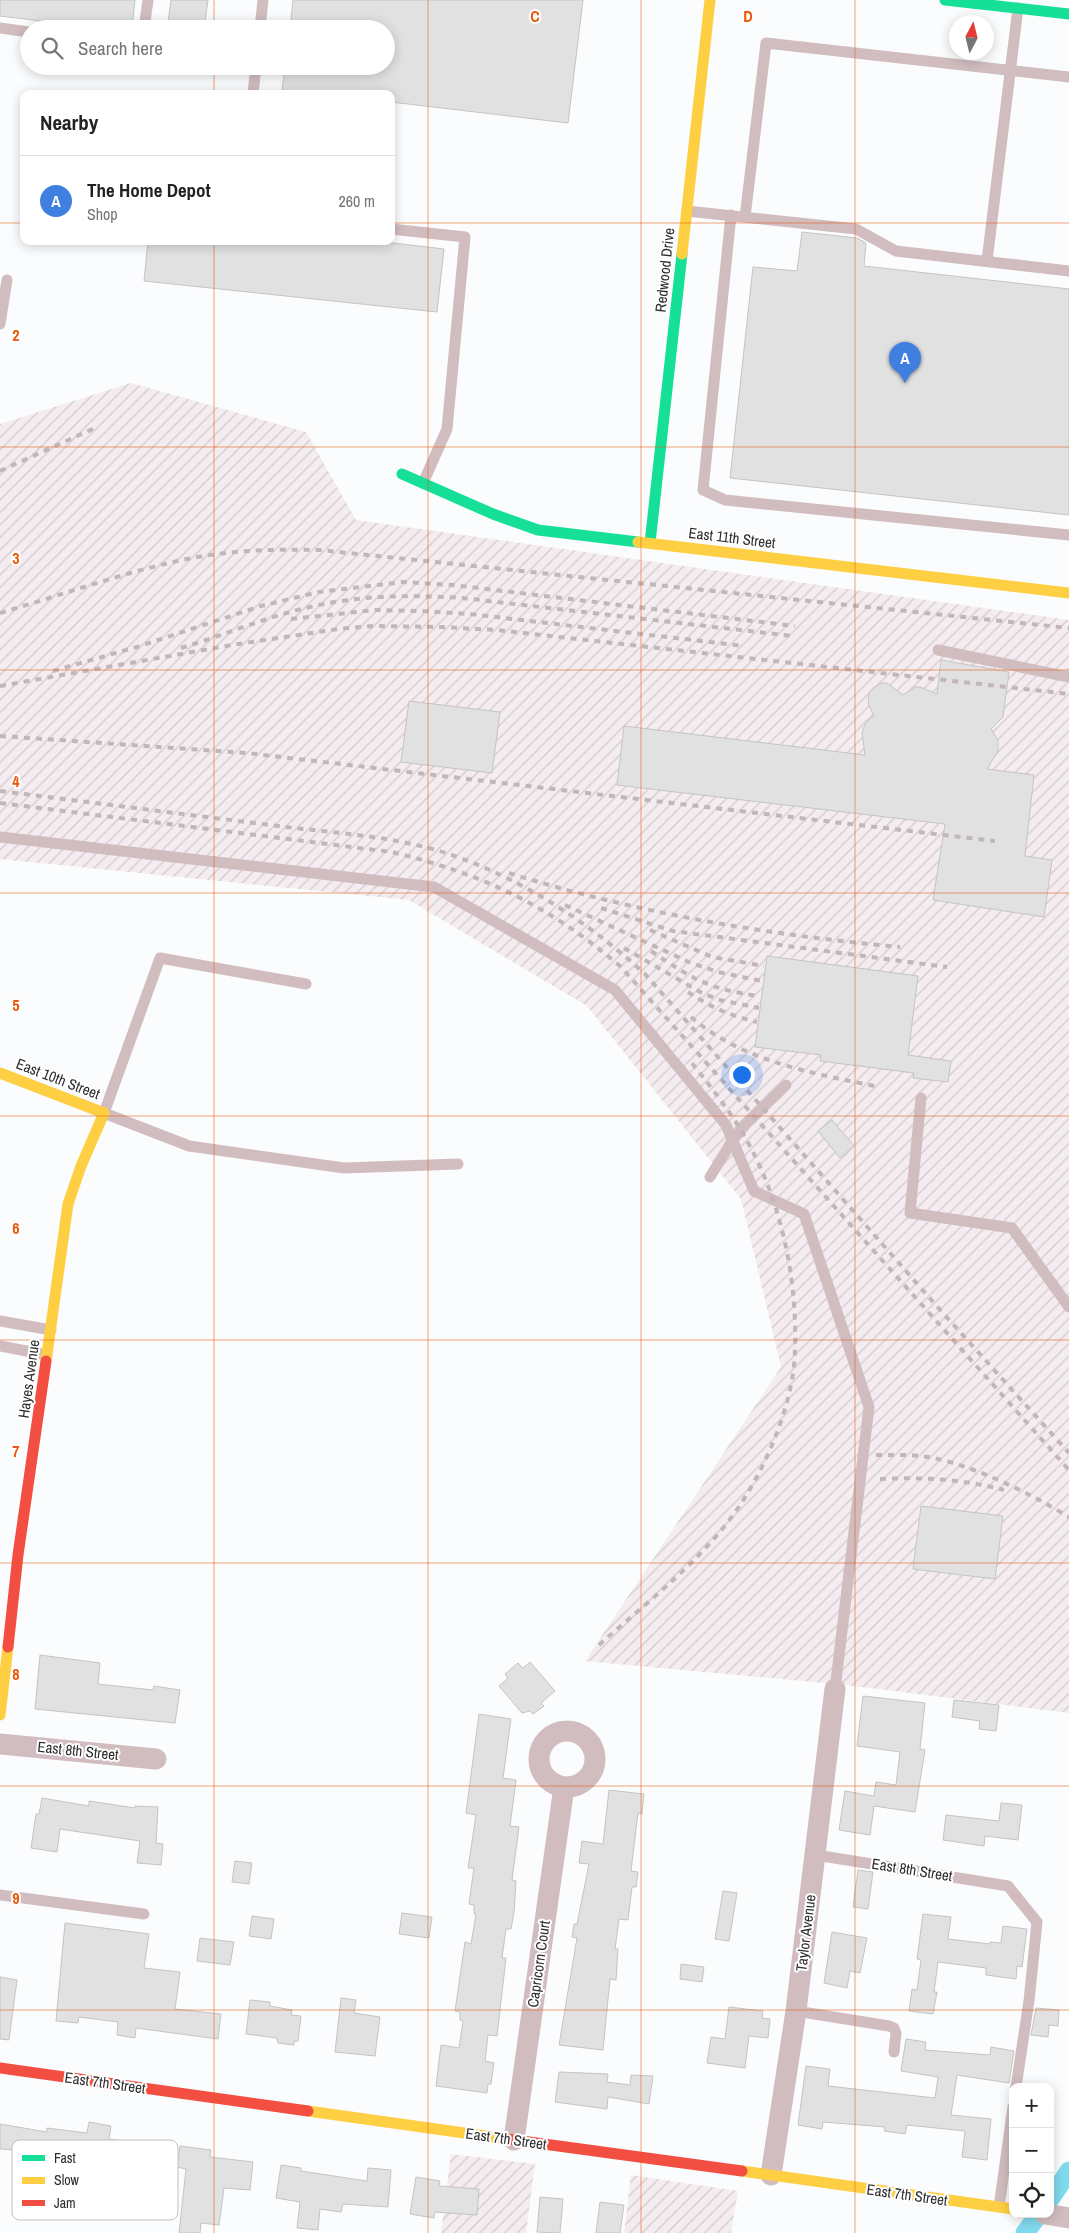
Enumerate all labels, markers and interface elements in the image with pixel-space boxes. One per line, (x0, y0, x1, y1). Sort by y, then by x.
text: C (530, 5, 540, 27)
text: D (743, 5, 753, 27)
north arrow (949, 15, 994, 60)
search box (20, 20, 395, 75)
icon: search (38, 34, 66, 62)
text: Search here (78, 35, 163, 61)
text: Nearby (40, 108, 98, 137)
text: The Home Depot (87, 177, 211, 203)
text: A (51, 190, 61, 212)
text: 260 m (339, 190, 375, 212)
text: Shop (87, 203, 118, 225)
street label: Redwood Drive (650, 227, 679, 313)
text: 2 (12, 324, 20, 346)
pin: A (889, 342, 921, 383)
street label: East 11th Street (687, 522, 777, 553)
text: 3 (12, 547, 20, 569)
text: 4 (12, 770, 20, 792)
text: 5 (12, 994, 20, 1016)
street label: East 10th Street (13, 1053, 104, 1104)
your location (729, 1062, 755, 1088)
text: 6 (12, 1217, 20, 1239)
street label: Hayes Avenue (13, 1338, 44, 1420)
text: 7 (12, 1440, 20, 1462)
text: 8 (12, 1663, 20, 1685)
street label: East 8th Street (36, 1736, 120, 1765)
street label: East 8th Street (870, 1853, 954, 1886)
text: 9 (12, 1887, 20, 1909)
street label: Taylor Avenue (790, 1893, 821, 1973)
street label: Capricorn Court (522, 1919, 555, 2009)
street label: East 7th Street (63, 2066, 147, 2099)
map controls (1009, 2083, 1054, 2218)
button: + (1009, 2083, 1054, 2128)
street label: East 7th Street (464, 2122, 548, 2155)
button: − (1009, 2128, 1054, 2173)
legend (12, 2140, 178, 2220)
text: Fast (54, 2149, 76, 2167)
text: Slow (54, 2171, 80, 2189)
button: locate (1009, 2173, 1054, 2218)
street label: East 7th Street (865, 2178, 949, 2211)
text: Jam (54, 2194, 76, 2212)

